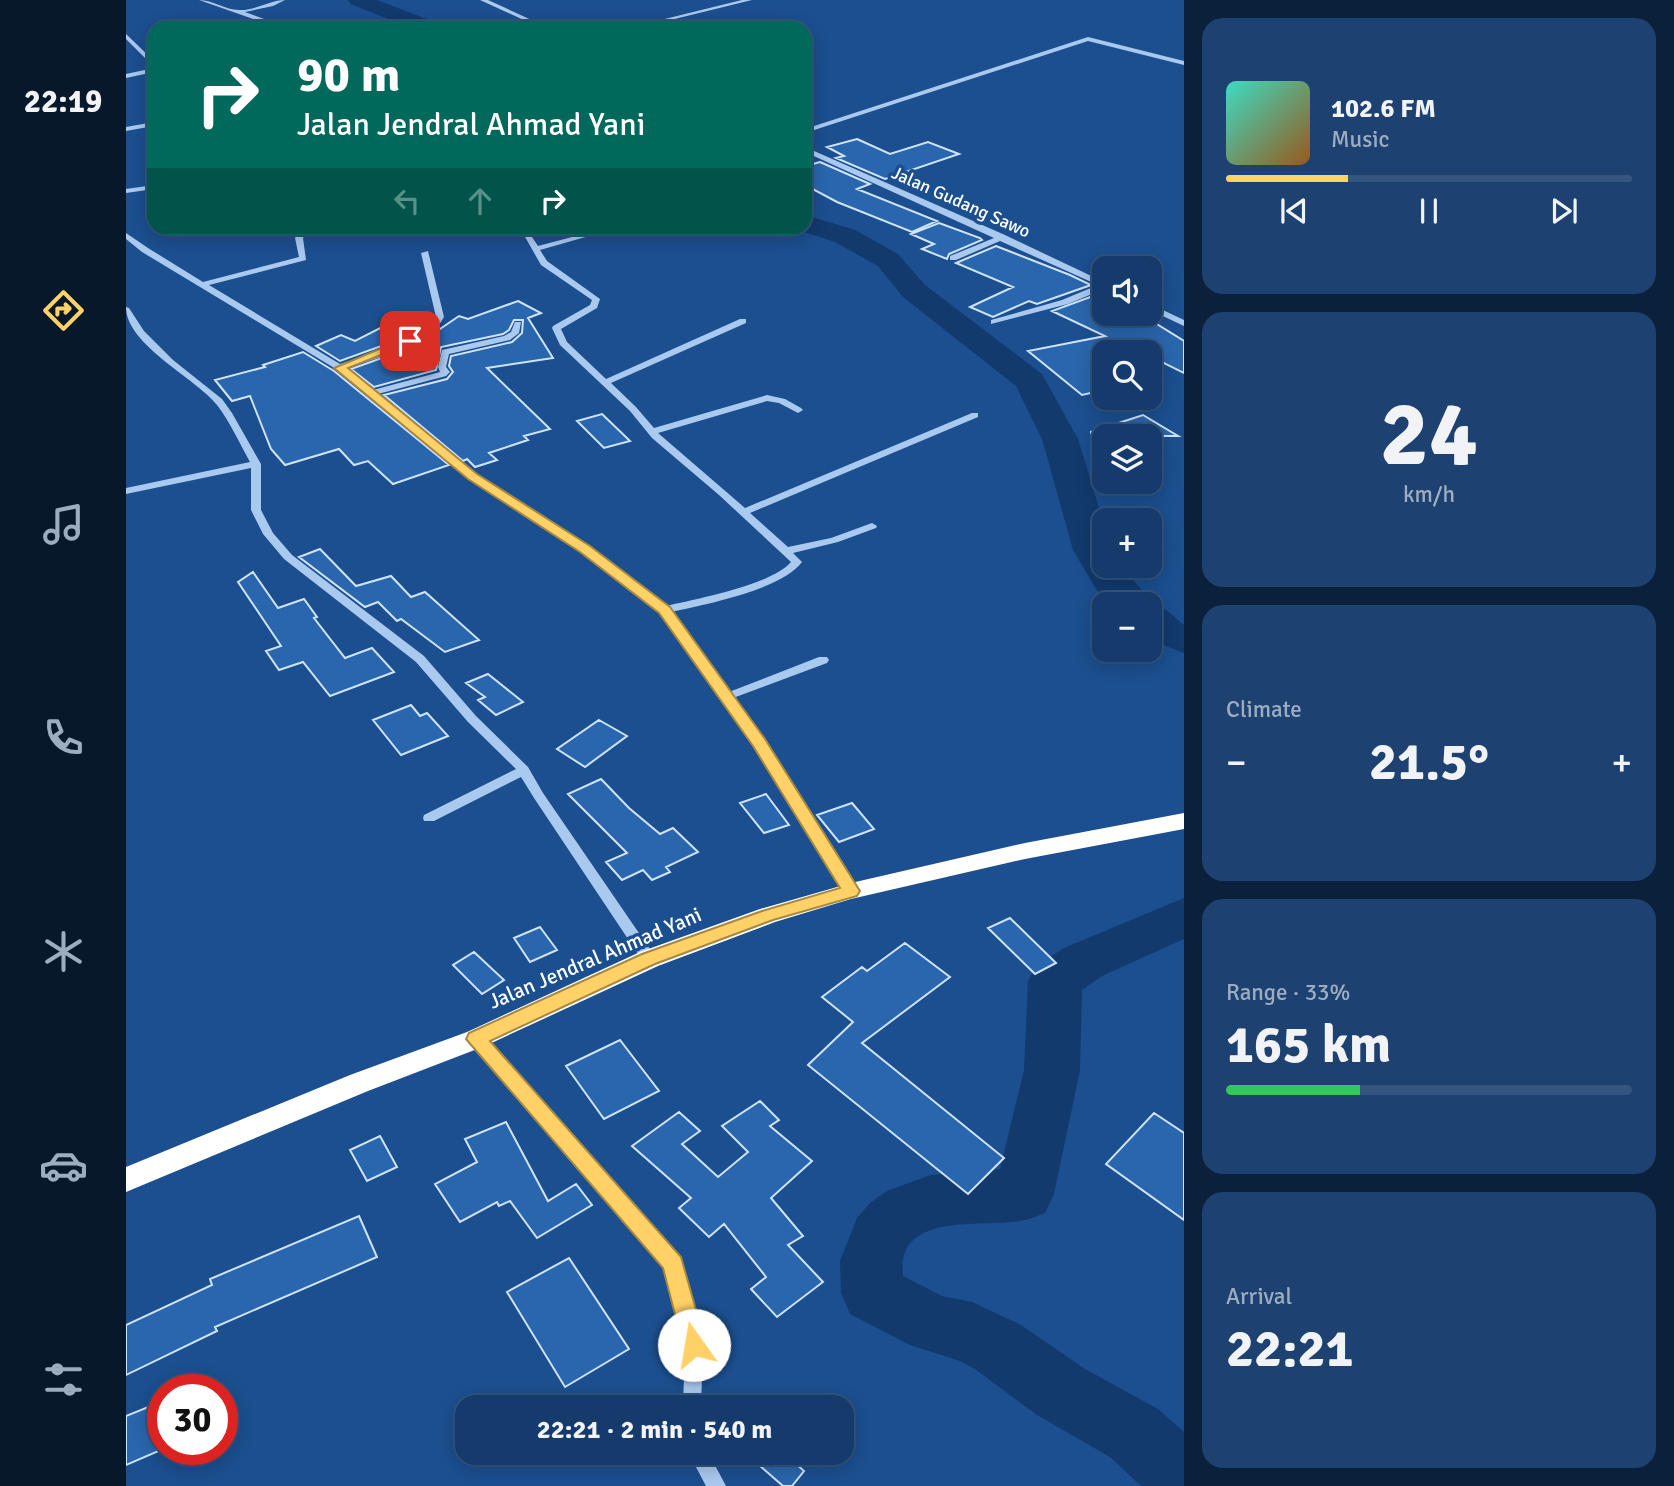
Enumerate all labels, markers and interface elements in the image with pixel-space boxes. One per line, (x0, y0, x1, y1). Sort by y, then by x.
text: 90 m (297, 45, 400, 105)
icon: right (182, 49, 273, 140)
text: 22:19 (24, 82, 102, 121)
text: 102.6 FM (1331, 93, 1436, 125)
text: Jalan Jendral Ahmad Yani (297, 105, 645, 144)
text: Music (1331, 125, 1389, 154)
street label: Jalan Gudang Sawo (888, 162, 1034, 242)
icon: left (388, 182, 426, 220)
icon: ahead (461, 182, 499, 220)
icon: right (534, 182, 572, 220)
icon: previous (1275, 192, 1313, 230)
icon: pause (1410, 192, 1448, 230)
icon: next (1545, 192, 1583, 230)
map controls (1092, 256, 1162, 662)
button: sound (1092, 256, 1162, 326)
icon: directions (39, 286, 88, 335)
pin (380, 311, 440, 371)
icon: arrive (391, 322, 429, 360)
button: search (1092, 340, 1162, 410)
text: 24 (1380, 378, 1478, 491)
button: layers (1092, 424, 1162, 494)
text: km/h (1403, 480, 1455, 509)
icon: music (39, 500, 88, 549)
button: + (1092, 508, 1162, 578)
button: − (1092, 592, 1162, 662)
text: Climate (1226, 695, 1302, 724)
icon: phone (39, 713, 88, 762)
text: 21.5° (1369, 730, 1489, 794)
text: − (1226, 739, 1247, 786)
text: + (1611, 739, 1632, 786)
street label: Jalan Jendral Ahmad Yani (485, 901, 705, 1015)
icon: climate (39, 927, 88, 976)
text: Range · 33% (1226, 978, 1350, 1007)
text: 165 km (1226, 1013, 1391, 1077)
icon: car (39, 1141, 88, 1190)
text: Arrival (1226, 1282, 1292, 1311)
position arrow (657, 1308, 731, 1382)
text: 22:21 (1226, 1317, 1354, 1381)
icon: filters (39, 1355, 88, 1404)
speed limit sign: 30 (147, 1374, 238, 1465)
text: 22:21 · 2 min · 540 m (537, 1414, 772, 1446)

